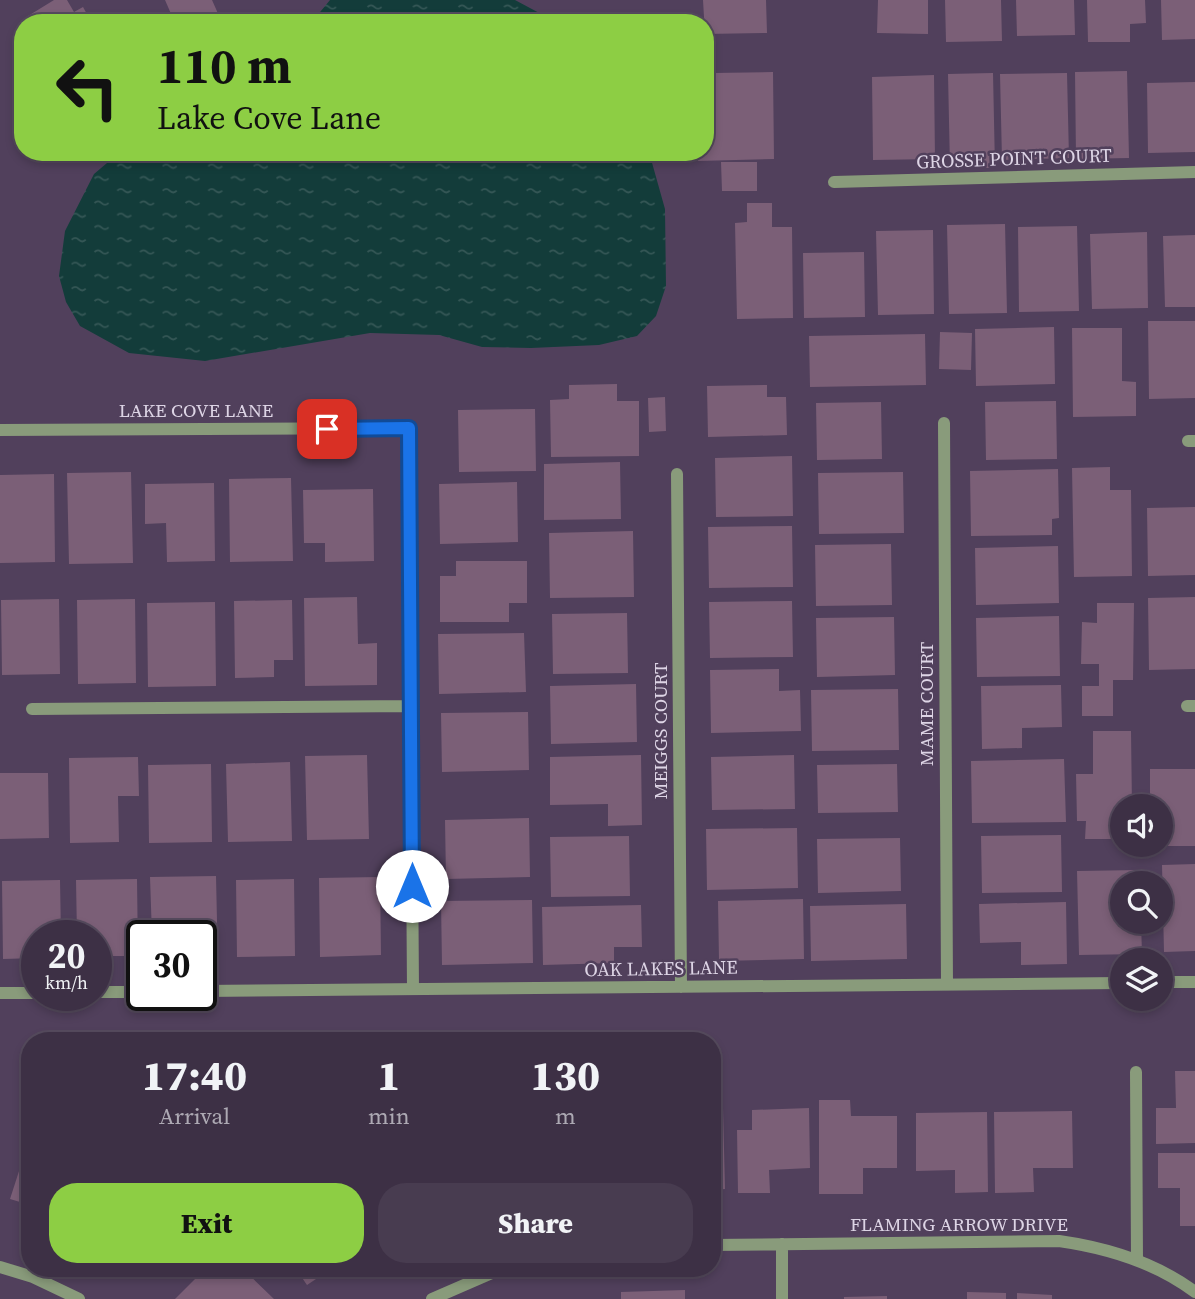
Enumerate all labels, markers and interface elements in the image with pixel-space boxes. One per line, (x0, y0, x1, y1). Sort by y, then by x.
text: 110 m (157, 32, 292, 99)
icon: left (42, 42, 133, 133)
text: Lake Cove Lane (157, 96, 381, 140)
street label: GROSSE POINT COURT (916, 142, 1113, 174)
street label: LAKE COVE LANE (119, 397, 273, 423)
pin (297, 399, 357, 459)
icon: arrive (308, 410, 346, 448)
street label: MAME COURT (913, 641, 939, 766)
street label: MEIGGS COURT (647, 662, 673, 800)
map controls (1110, 794, 1173, 1011)
button: sound (1110, 794, 1173, 857)
position arrow (375, 849, 449, 923)
button: search (1110, 871, 1173, 934)
speed limit sign: 30 (126, 920, 217, 1011)
text: 20 (48, 932, 85, 980)
button: layers (1110, 948, 1173, 1011)
street label: OAK LAKES LANE (584, 954, 738, 982)
text: km/h (45, 970, 88, 995)
text: 17:40 (142, 1046, 247, 1104)
text: 1 (377, 1046, 400, 1104)
text: 130 (531, 1046, 600, 1104)
text: Arrival (159, 1100, 230, 1132)
text: min (368, 1100, 410, 1132)
text: m (555, 1100, 576, 1132)
button: Exit (49, 1183, 364, 1263)
button: Share (378, 1183, 693, 1263)
street label: FLAMING ARROW DRIVE (850, 1211, 1068, 1237)

